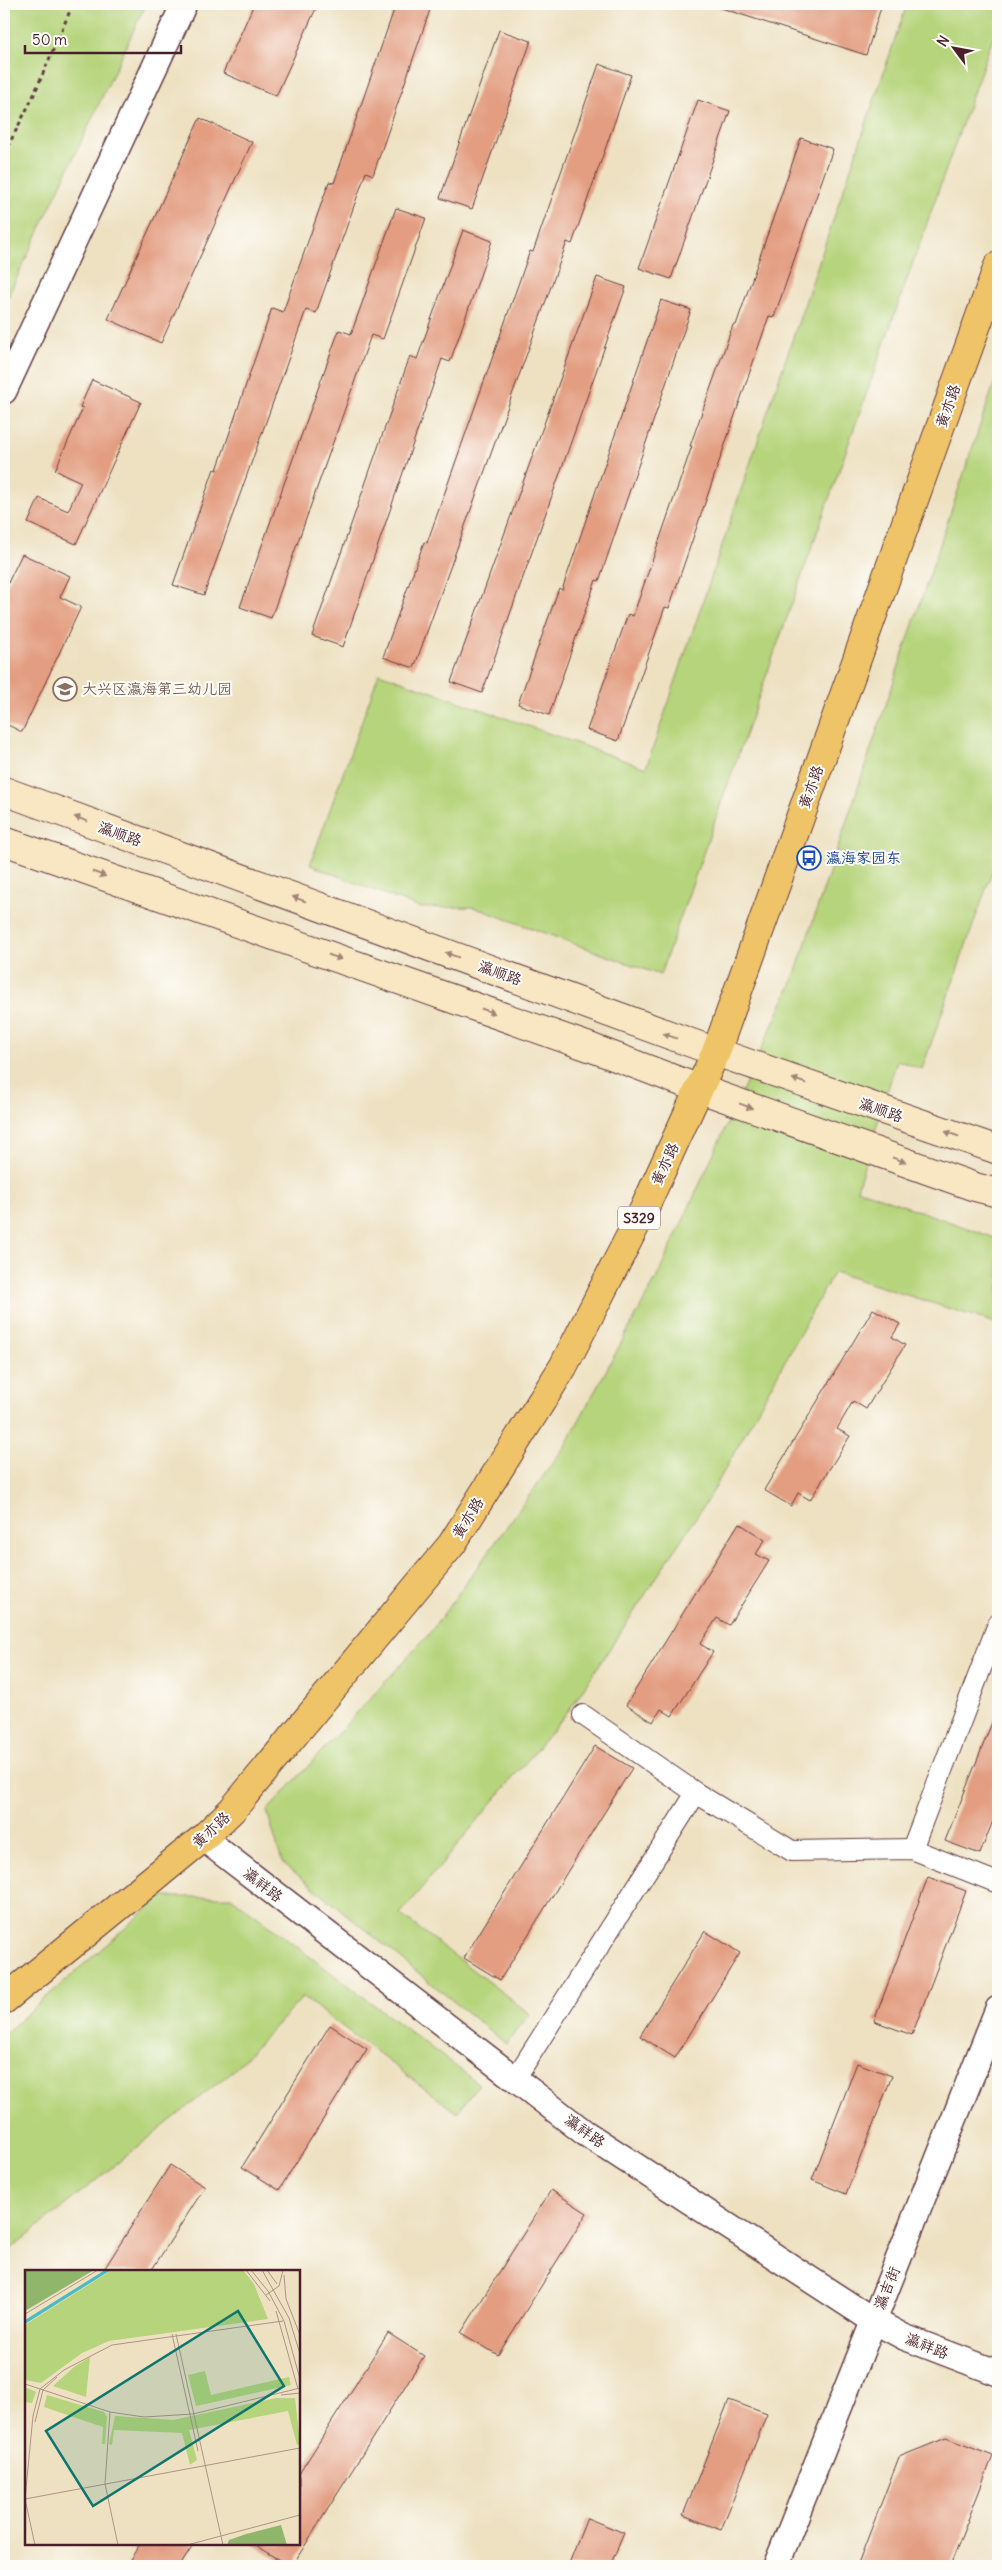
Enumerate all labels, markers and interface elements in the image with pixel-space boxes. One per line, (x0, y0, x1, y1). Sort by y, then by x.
scale bar (25, 22, 181, 54)
north arrow (930, 22, 980, 72)
text: 50 m (32, 30, 67, 49)
text: N (933, 32, 953, 50)
street label: 黄亦路 (931, 381, 964, 430)
school or university icon: 大兴区瀛海第三幼儿园 (52, 676, 78, 702)
place label: 大兴区瀛海第三幼儿园 (82, 679, 232, 698)
street label: 黄亦路 (794, 762, 827, 811)
one-way arrow (73, 815, 88, 823)
street label: 瀛顺路 (96, 817, 145, 850)
bus stop icon: 瀛海家园东 (796, 845, 822, 871)
place label: 瀛海家园东 (826, 848, 901, 867)
one-way arrow (92, 871, 107, 878)
one-way arrow (291, 895, 306, 903)
one-way arrow (444, 951, 459, 959)
one-way arrow (328, 953, 343, 961)
street label: 瀛顺路 (476, 956, 525, 989)
one-way arrow (481, 1008, 496, 1015)
one-way arrow (662, 1032, 677, 1040)
one-way arrow (791, 1077, 806, 1084)
street label: 瀛顺路 (857, 1093, 906, 1126)
one-way arrow (739, 1102, 754, 1110)
one-way arrow (944, 1130, 959, 1138)
street label: 黄亦路 (646, 1139, 683, 1188)
one-way arrow (892, 1156, 907, 1164)
road number: S329 (618, 1206, 660, 1230)
street label: 黄亦路 (448, 1494, 488, 1542)
street label: 黄亦路 (188, 1807, 234, 1852)
street label: 瀛祥路 (240, 1863, 287, 1906)
street label: 瀛祥路 (562, 2110, 609, 2152)
street label: 瀛吉街 (869, 2263, 904, 2312)
inset map (25, 2270, 300, 2545)
street label: 瀛祥路 (903, 2328, 952, 2363)

